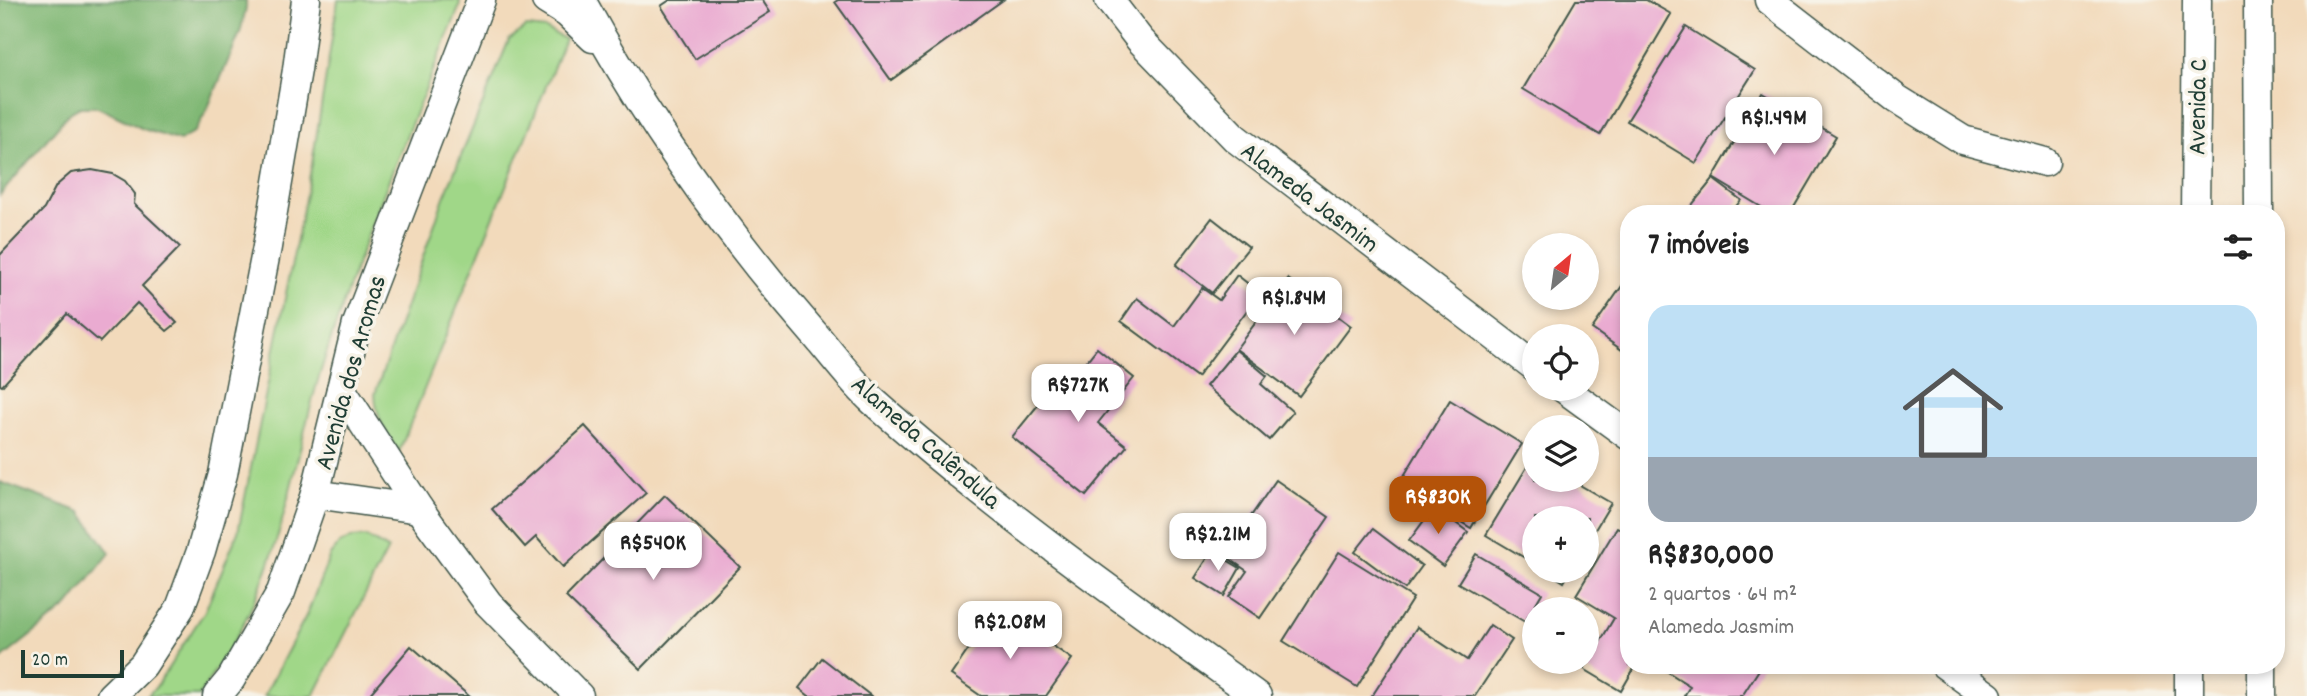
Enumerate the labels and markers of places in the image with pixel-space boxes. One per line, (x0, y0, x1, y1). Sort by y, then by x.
pin: R$1.49M (1709, 97, 1839, 157)
pin: R$1.84M (1229, 278, 1359, 337)
pin: R$727K (1021, 364, 1135, 424)
pin: R$830K (1381, 476, 1495, 536)
pin: R$2.21M (1153, 514, 1283, 573)
pin: R$540K (596, 522, 710, 582)
pin: R$2.08M (945, 602, 1075, 661)

